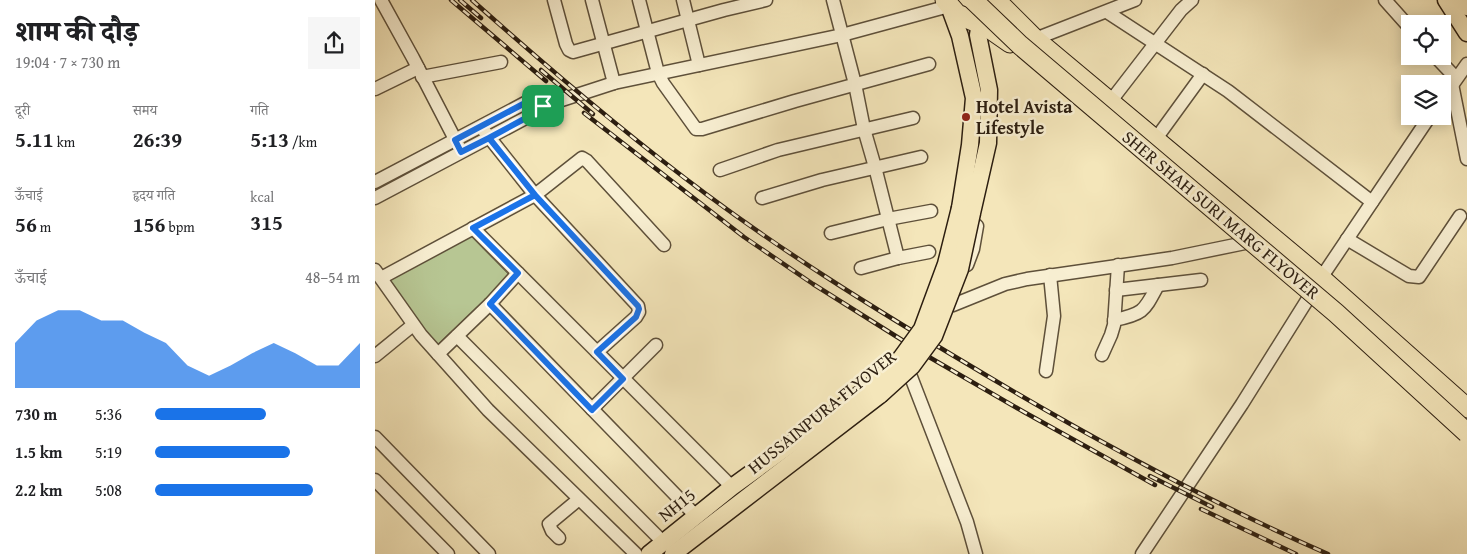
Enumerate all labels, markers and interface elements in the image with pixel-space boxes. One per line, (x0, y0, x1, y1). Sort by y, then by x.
text: शाम की दौड़ (15, 10, 138, 51)
map controls (1401, 15, 1451, 125)
button: locate (1401, 15, 1451, 65)
button: share (308, 17, 360, 69)
text: 19:04 · 7 × 730 m (15, 50, 120, 74)
button: layers (1401, 75, 1451, 125)
pin (522, 85, 564, 127)
icon: arrive (529, 92, 557, 120)
place label: Hotel Avista Lifestyle (976, 93, 1073, 141)
text: दूरी (15, 100, 30, 120)
text: समय (133, 100, 157, 120)
text: गति (250, 100, 269, 120)
marker: Hotel Avista Lifestyle (960, 111, 972, 123)
text: 5.11 (15, 124, 54, 155)
text: 26:39 (133, 124, 182, 155)
text: 5:13 (250, 124, 289, 155)
street label: SHER SHAH SURI MARG FLYOVER (1117, 124, 1327, 306)
text: km (54, 132, 75, 152)
text: /km (289, 132, 317, 152)
text: ऊँचाई (15, 185, 43, 205)
text: हृदय गति (133, 185, 175, 205)
text: kcal (250, 187, 274, 207)
text: 315 (250, 207, 283, 238)
text: 56 (15, 209, 37, 240)
text: 156 (133, 209, 165, 240)
text: m (37, 217, 51, 237)
text: bpm (165, 217, 195, 237)
text: ऊँचाई (15, 265, 47, 289)
text: 48–54 m (305, 265, 360, 289)
street label: HUSSAINPURA FLYOVER (742, 343, 902, 480)
text: 730 m (15, 402, 57, 426)
text: 5:36 (95, 402, 122, 426)
text: 1.5 km (15, 440, 62, 464)
text: 5:19 (95, 440, 122, 464)
text: 2.2 km (15, 478, 62, 502)
text: 5:08 (95, 478, 122, 502)
street label: NH15 (652, 481, 701, 528)

